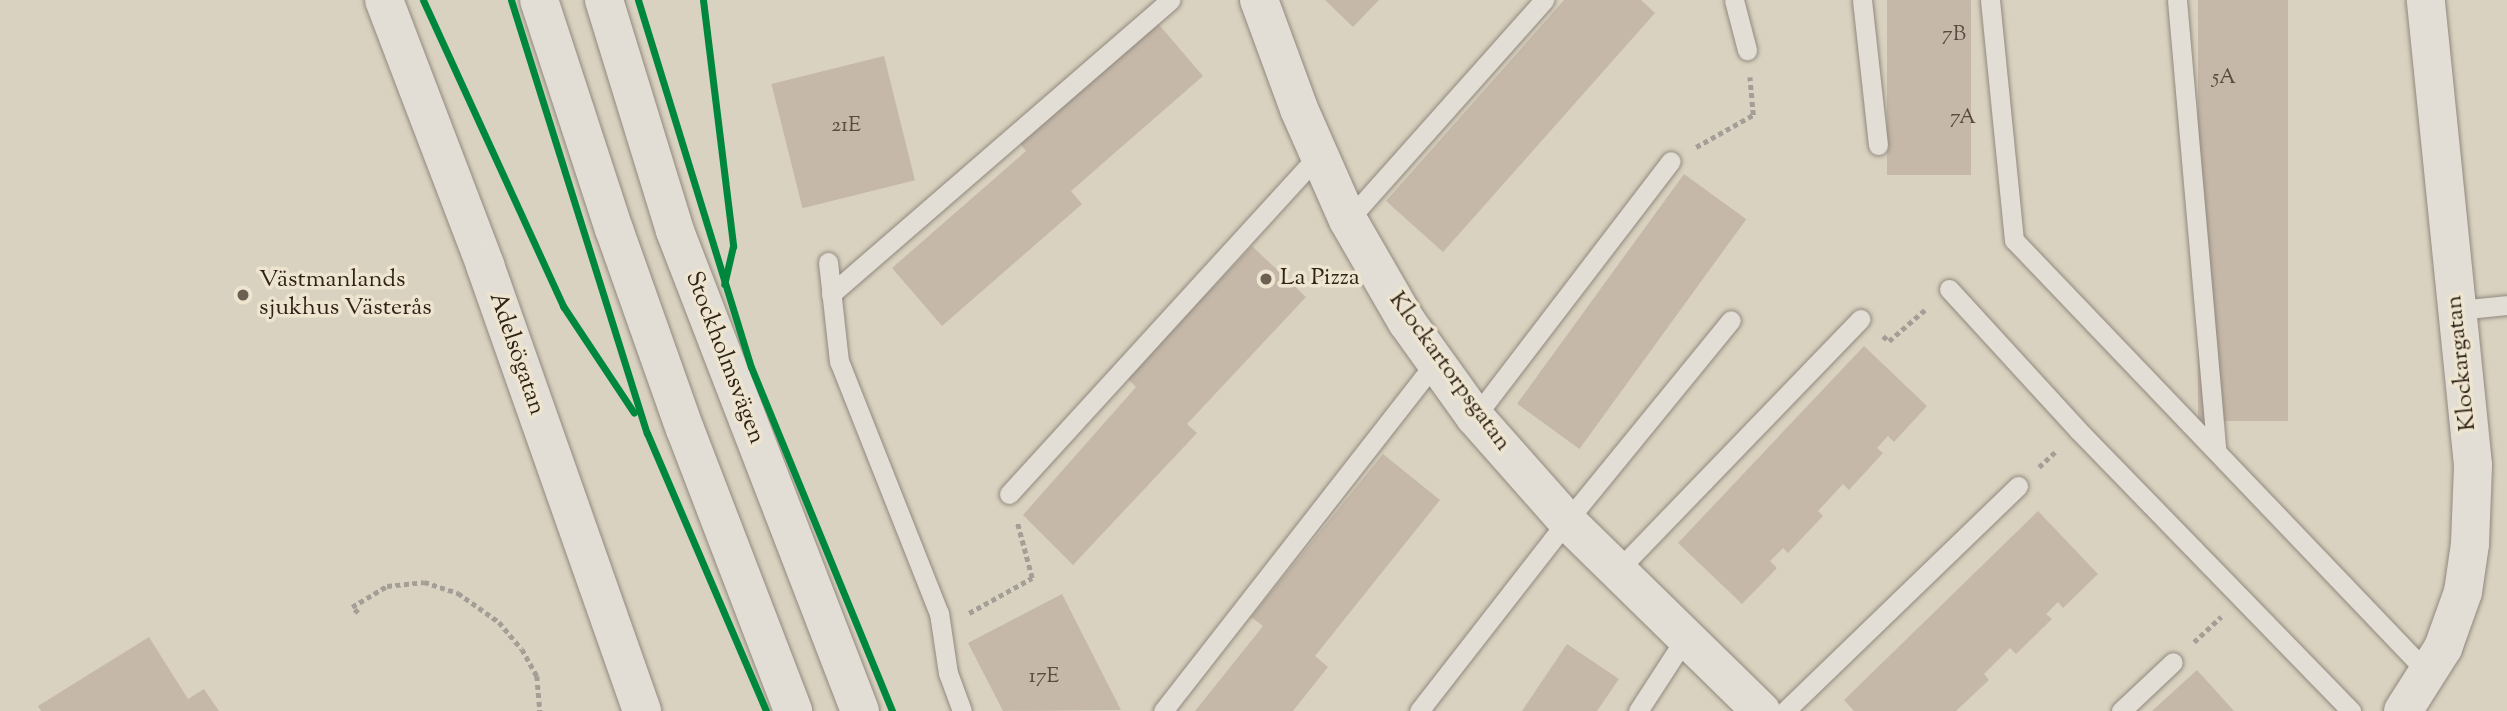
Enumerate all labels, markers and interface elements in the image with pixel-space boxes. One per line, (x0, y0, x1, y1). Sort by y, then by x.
house number: 7B (1942, 22, 1966, 48)
house number: 5A (2212, 65, 2236, 91)
house number: 7A (1950, 105, 1976, 131)
house number: 21E (831, 113, 861, 139)
place label: La Pizza (1280, 265, 1360, 293)
place label: Västmanlands sjukhus Västerås (259, 267, 432, 323)
street label: Stockholmsvägen (678, 268, 770, 448)
marker: La Pizza (1258, 271, 1274, 287)
marker: Västmanlands sjukhus Västerås (233, 285, 253, 305)
street label: Klockartorpsgatan (1382, 287, 1516, 457)
street label: Adelsögatan (482, 289, 550, 419)
street label: Klockargatan (2441, 294, 2483, 432)
house number: 17E (1029, 664, 1059, 690)

